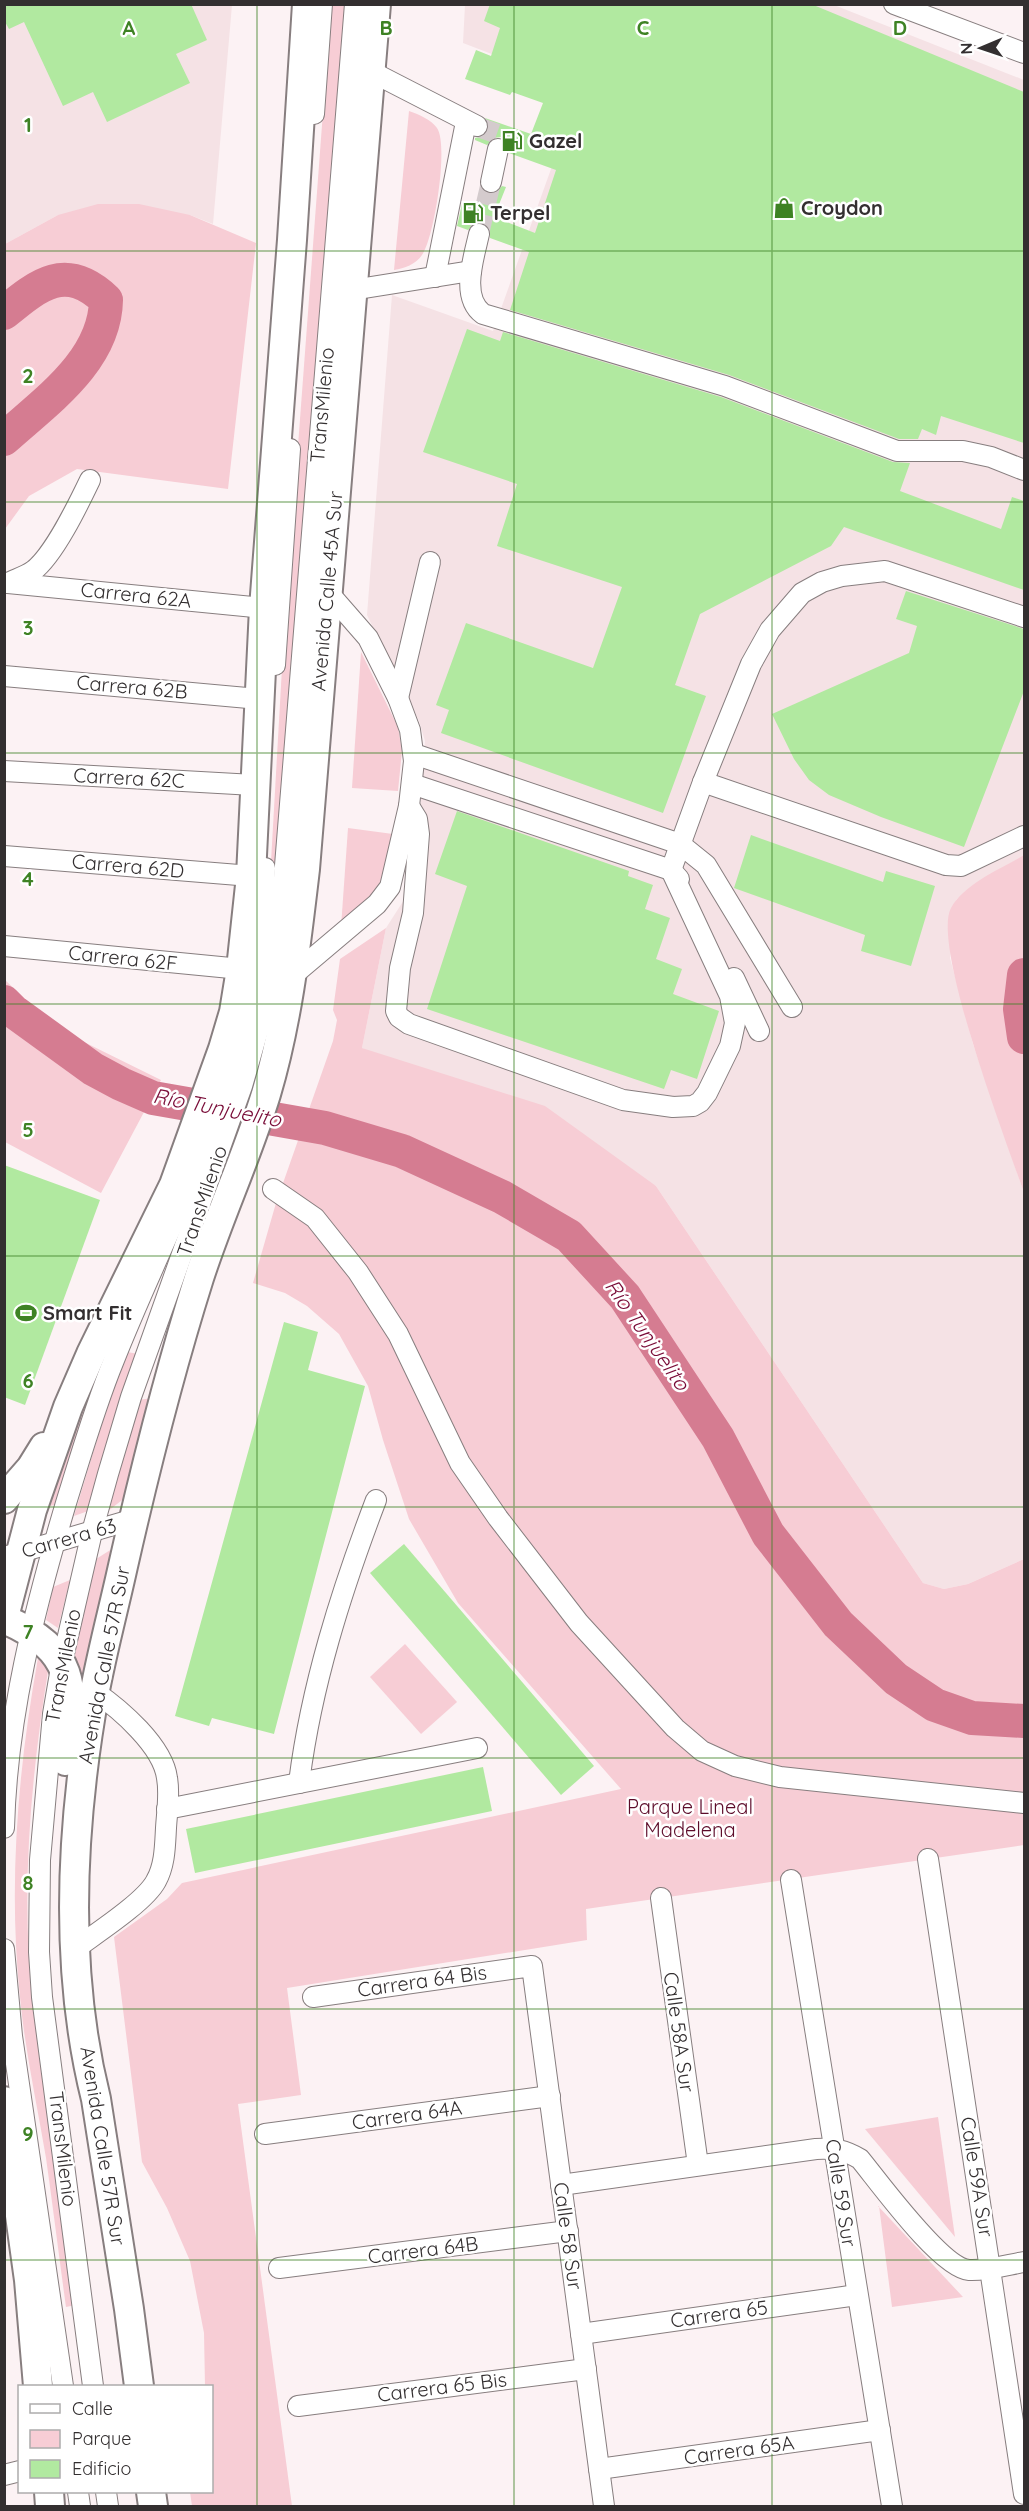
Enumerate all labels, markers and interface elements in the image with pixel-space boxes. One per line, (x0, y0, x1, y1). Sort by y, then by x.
text: A (123, 15, 136, 40)
text: B (379, 15, 393, 40)
text: C (637, 15, 650, 40)
text: D (893, 15, 907, 40)
north arrow (951, 18, 1011, 78)
text: N (956, 42, 976, 55)
text: 1 (24, 112, 32, 137)
place label: Gazel (529, 128, 582, 153)
fuel station icon: Gazel (500, 129, 524, 153)
place label: Croydon (801, 195, 883, 220)
shop icon: Croydon (772, 196, 796, 220)
place label: Terpel (490, 200, 550, 225)
fuel station icon: Terpel (461, 201, 485, 225)
street label: TransMilenio (304, 346, 339, 464)
text: 2 (22, 363, 34, 388)
street label: Avenida Calle 45A Sur (305, 489, 348, 692)
street label: Carrera 62A (79, 576, 193, 613)
text: 3 (23, 615, 33, 640)
street label: Carrera 62B (75, 669, 189, 704)
street label: Carrera 62C (73, 762, 185, 793)
street label: Carrera 62D (71, 848, 185, 883)
text: 4 (22, 866, 34, 891)
street label: Carrera 62F (67, 939, 179, 976)
water label: Río Tunjuelito (151, 1082, 285, 1132)
text: 5 (22, 1117, 34, 1142)
street label: TransMilenio (171, 1142, 232, 1260)
water label: Río Tunjuelito (600, 1274, 696, 1396)
place label: Smart Fit (43, 1300, 133, 1325)
sports icon: Smart Fit (14, 1301, 38, 1325)
text: 6 (22, 1368, 34, 1393)
street label: Carrera 63 (18, 1512, 119, 1563)
street label: Avenida Calle 57R Sur (72, 1564, 135, 1766)
street label: TransMilenio (39, 1607, 86, 1725)
text: 7 (23, 1619, 34, 1644)
park label: Parque Lineal Madelena (627, 1794, 753, 1842)
text: 8 (23, 1870, 34, 1895)
street label: Carrera 64 Bis (356, 1959, 488, 2002)
street label: Calle 58A Sur (659, 1970, 700, 2094)
street label: Avenida Calle 57R Sur (75, 2045, 132, 2247)
street label: TransMilenio (44, 2090, 83, 2208)
street label: Carrera 64A (350, 2094, 464, 2135)
street label: Calle 59A Sur (956, 2115, 999, 2239)
text: 9 (22, 2121, 34, 2146)
street label: Calle 59 Sur (821, 2137, 862, 2249)
street label: Calle 58 Sur (549, 2181, 588, 2292)
street label: Carrera 64B (366, 2230, 480, 2269)
street label: Carrera 65 (669, 2294, 769, 2333)
street label: Carrera 65 Bis (376, 2366, 508, 2407)
legend (18, 2385, 213, 2493)
text: Calle (72, 2397, 113, 2420)
text: Parque (72, 2427, 131, 2450)
street label: Carrera 65A (682, 2429, 796, 2470)
text: Edificio (72, 2457, 131, 2480)

